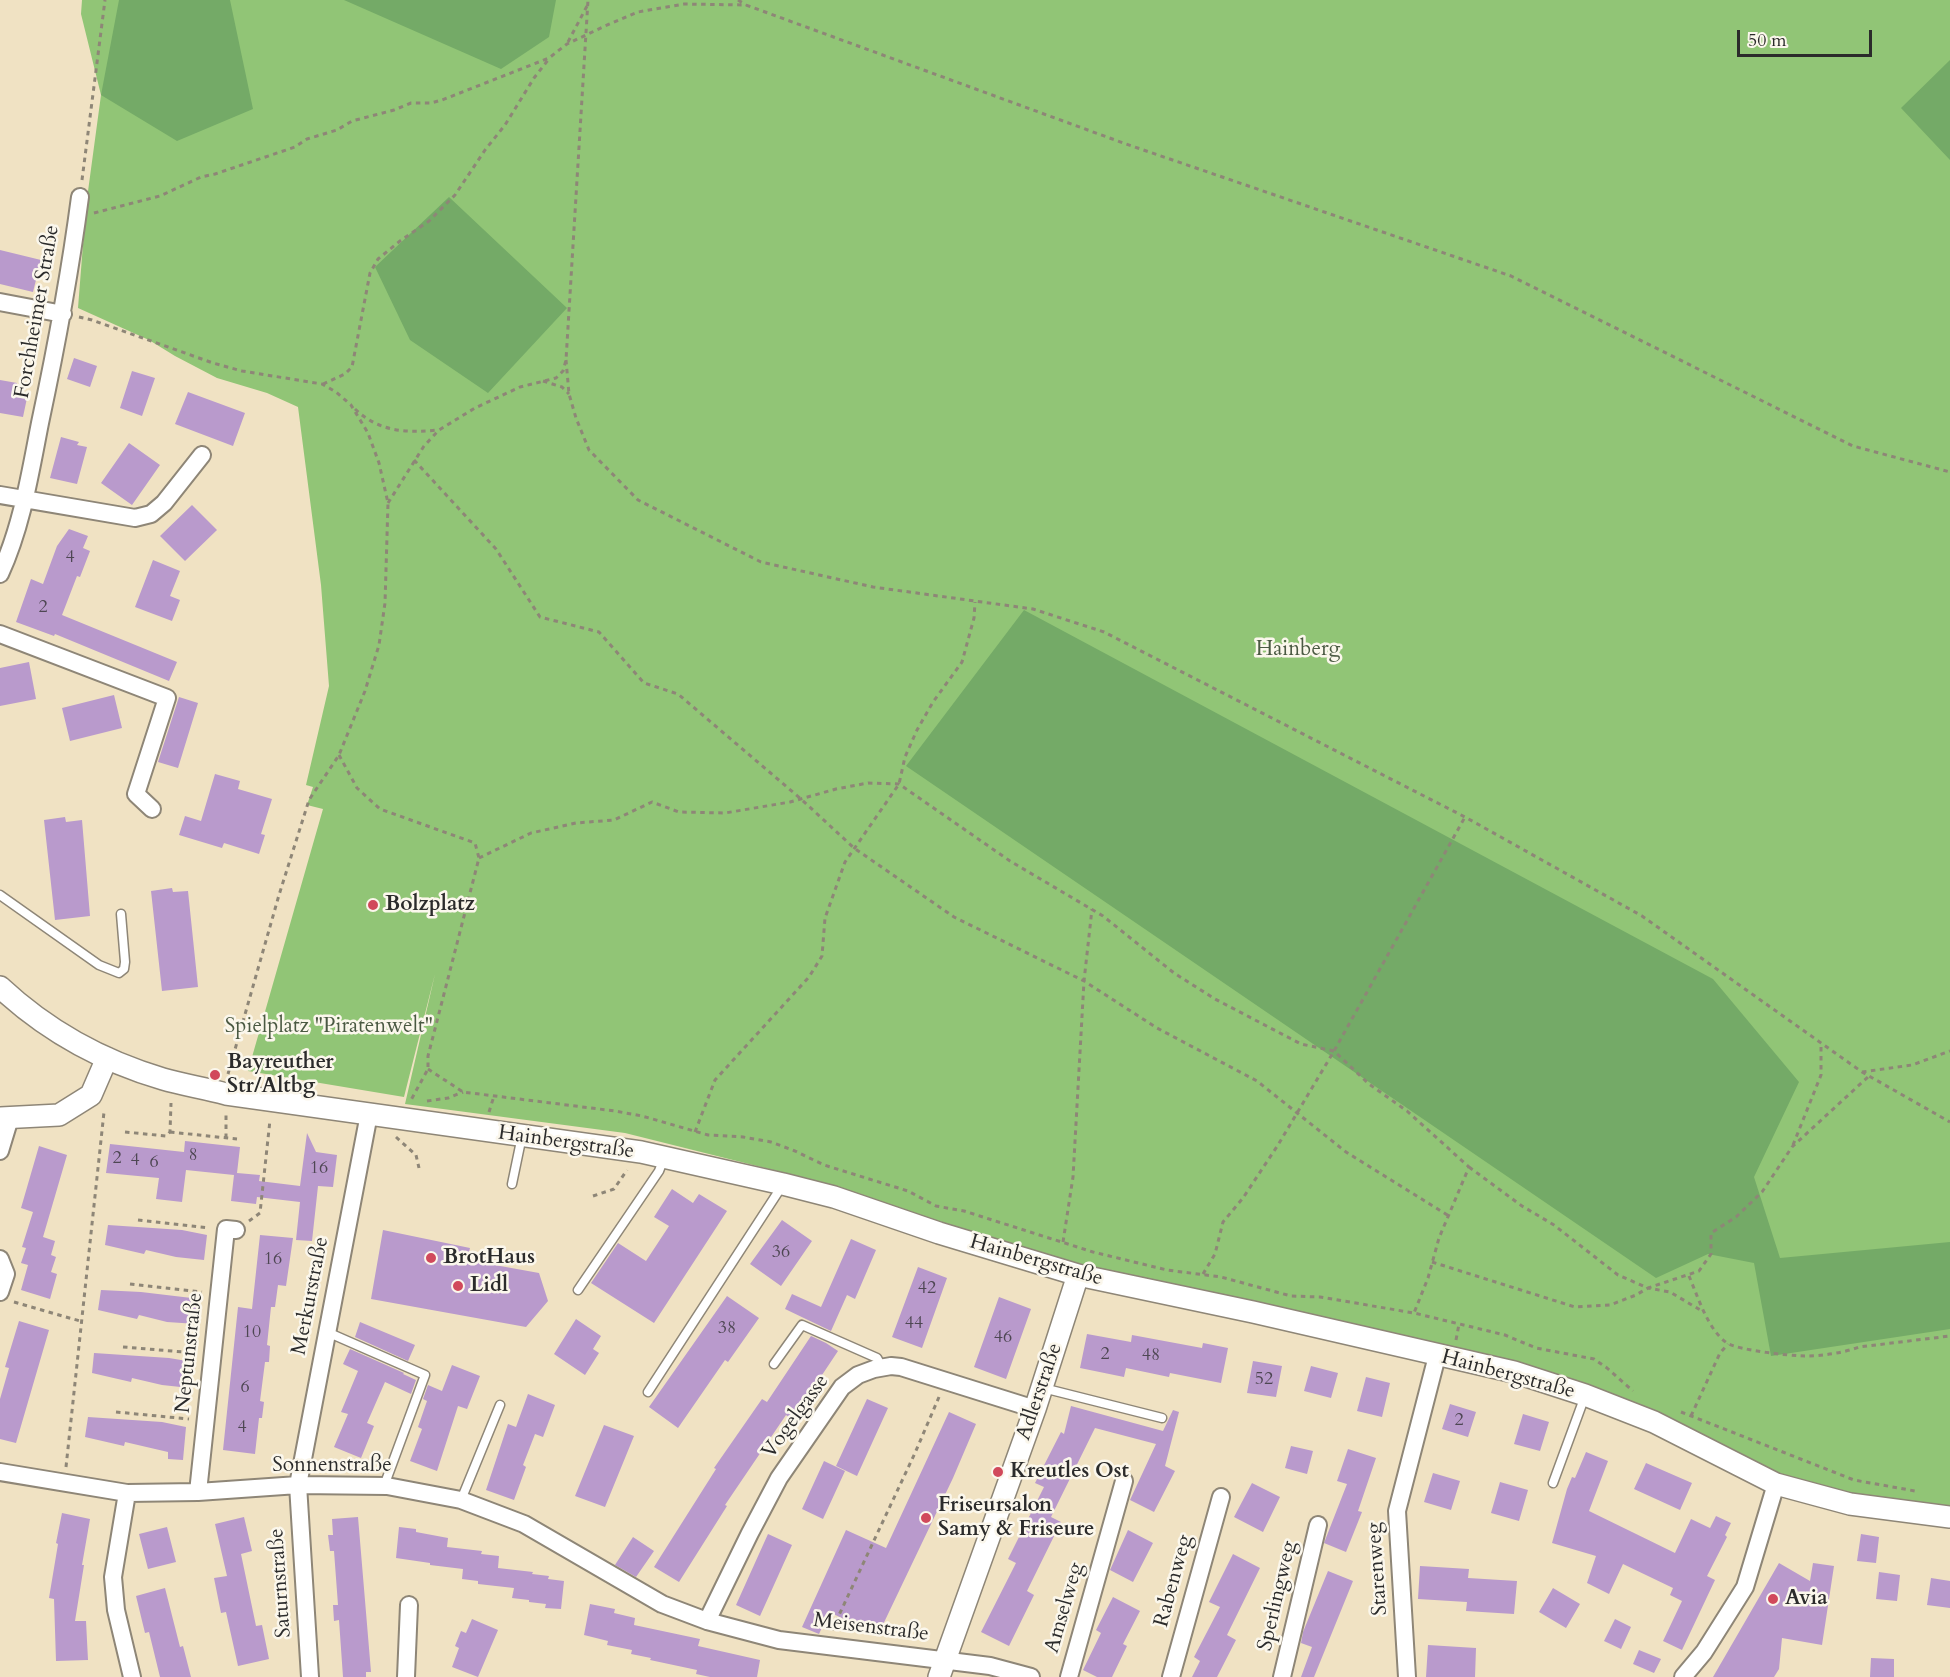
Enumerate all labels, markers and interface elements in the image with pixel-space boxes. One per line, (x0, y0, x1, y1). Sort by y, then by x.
scale bar (1740, 18, 1875, 56)
text: 50 m (1748, 28, 1787, 53)
street label: Forchheimer Straße (10, 223, 66, 401)
house number: 4 (65, 547, 75, 569)
house number: 2 (38, 597, 48, 619)
park label: Hainberg (1256, 637, 1340, 663)
place label: Bolzplatz (385, 892, 475, 918)
marker: Bolzplatz (366, 898, 380, 912)
park label: Spielplatz "Piratenwelt" (225, 1014, 433, 1040)
place label: Bayreuther Str/Altbg (227, 1050, 334, 1100)
marker: Bayreuther Str/Altbg (208, 1068, 222, 1082)
street label: Hainbergstraße (496, 1121, 636, 1165)
house number: 8 (188, 1145, 198, 1167)
house number: 2 (112, 1148, 122, 1170)
house number: 4 (130, 1150, 140, 1172)
house number: 6 (149, 1152, 159, 1174)
house number: 16 (310, 1158, 328, 1180)
street label: Hainbergstraße (967, 1230, 1105, 1292)
street label: Merkurstraße (287, 1235, 335, 1357)
house number: 36 (772, 1242, 790, 1264)
place label: BrotHaus (443, 1245, 535, 1271)
house number: 16 (264, 1249, 282, 1271)
marker: BrotHaus (424, 1251, 438, 1265)
place label: Lidl (470, 1273, 508, 1299)
house number: 42 (918, 1278, 936, 1300)
marker: Lidl (451, 1279, 465, 1293)
street label: Neptunstraße (171, 1291, 209, 1415)
house number: 44 (905, 1313, 923, 1335)
house number: 38 (718, 1318, 736, 1340)
house number: 10 (243, 1322, 261, 1344)
house number: 46 (994, 1327, 1012, 1349)
street label: Adlerstraße (1012, 1340, 1068, 1444)
house number: 2 (1100, 1344, 1110, 1366)
house number: 48 (1142, 1345, 1160, 1367)
street label: Hainbergstraße (1439, 1345, 1577, 1405)
house number: 52 (1255, 1369, 1273, 1391)
street label: Vogelgasse (757, 1370, 835, 1464)
house number: 6 (240, 1377, 250, 1399)
house number: 2 (1454, 1410, 1464, 1432)
house number: 4 (237, 1417, 247, 1439)
street label: Sonnenstraße (272, 1453, 392, 1479)
place label: Kreutles Ost (1010, 1459, 1129, 1485)
marker: Kreutles Ost (991, 1465, 1005, 1479)
place label: Friseursalon Samy & Friseure (938, 1493, 1094, 1543)
marker: Friseursalon Samy & Friseure (919, 1511, 933, 1525)
street label: Starenweg (1362, 1521, 1394, 1617)
street label: Saturnstraße (265, 1527, 297, 1639)
street label: Rabenweg (1150, 1532, 1198, 1630)
street label: Sperlingweg (1253, 1539, 1303, 1653)
street label: Amselweg (1040, 1560, 1090, 1656)
place label: Avia (1785, 1586, 1828, 1612)
marker: Avia (1766, 1592, 1780, 1606)
street label: Meisenstraße (812, 1608, 930, 1648)

